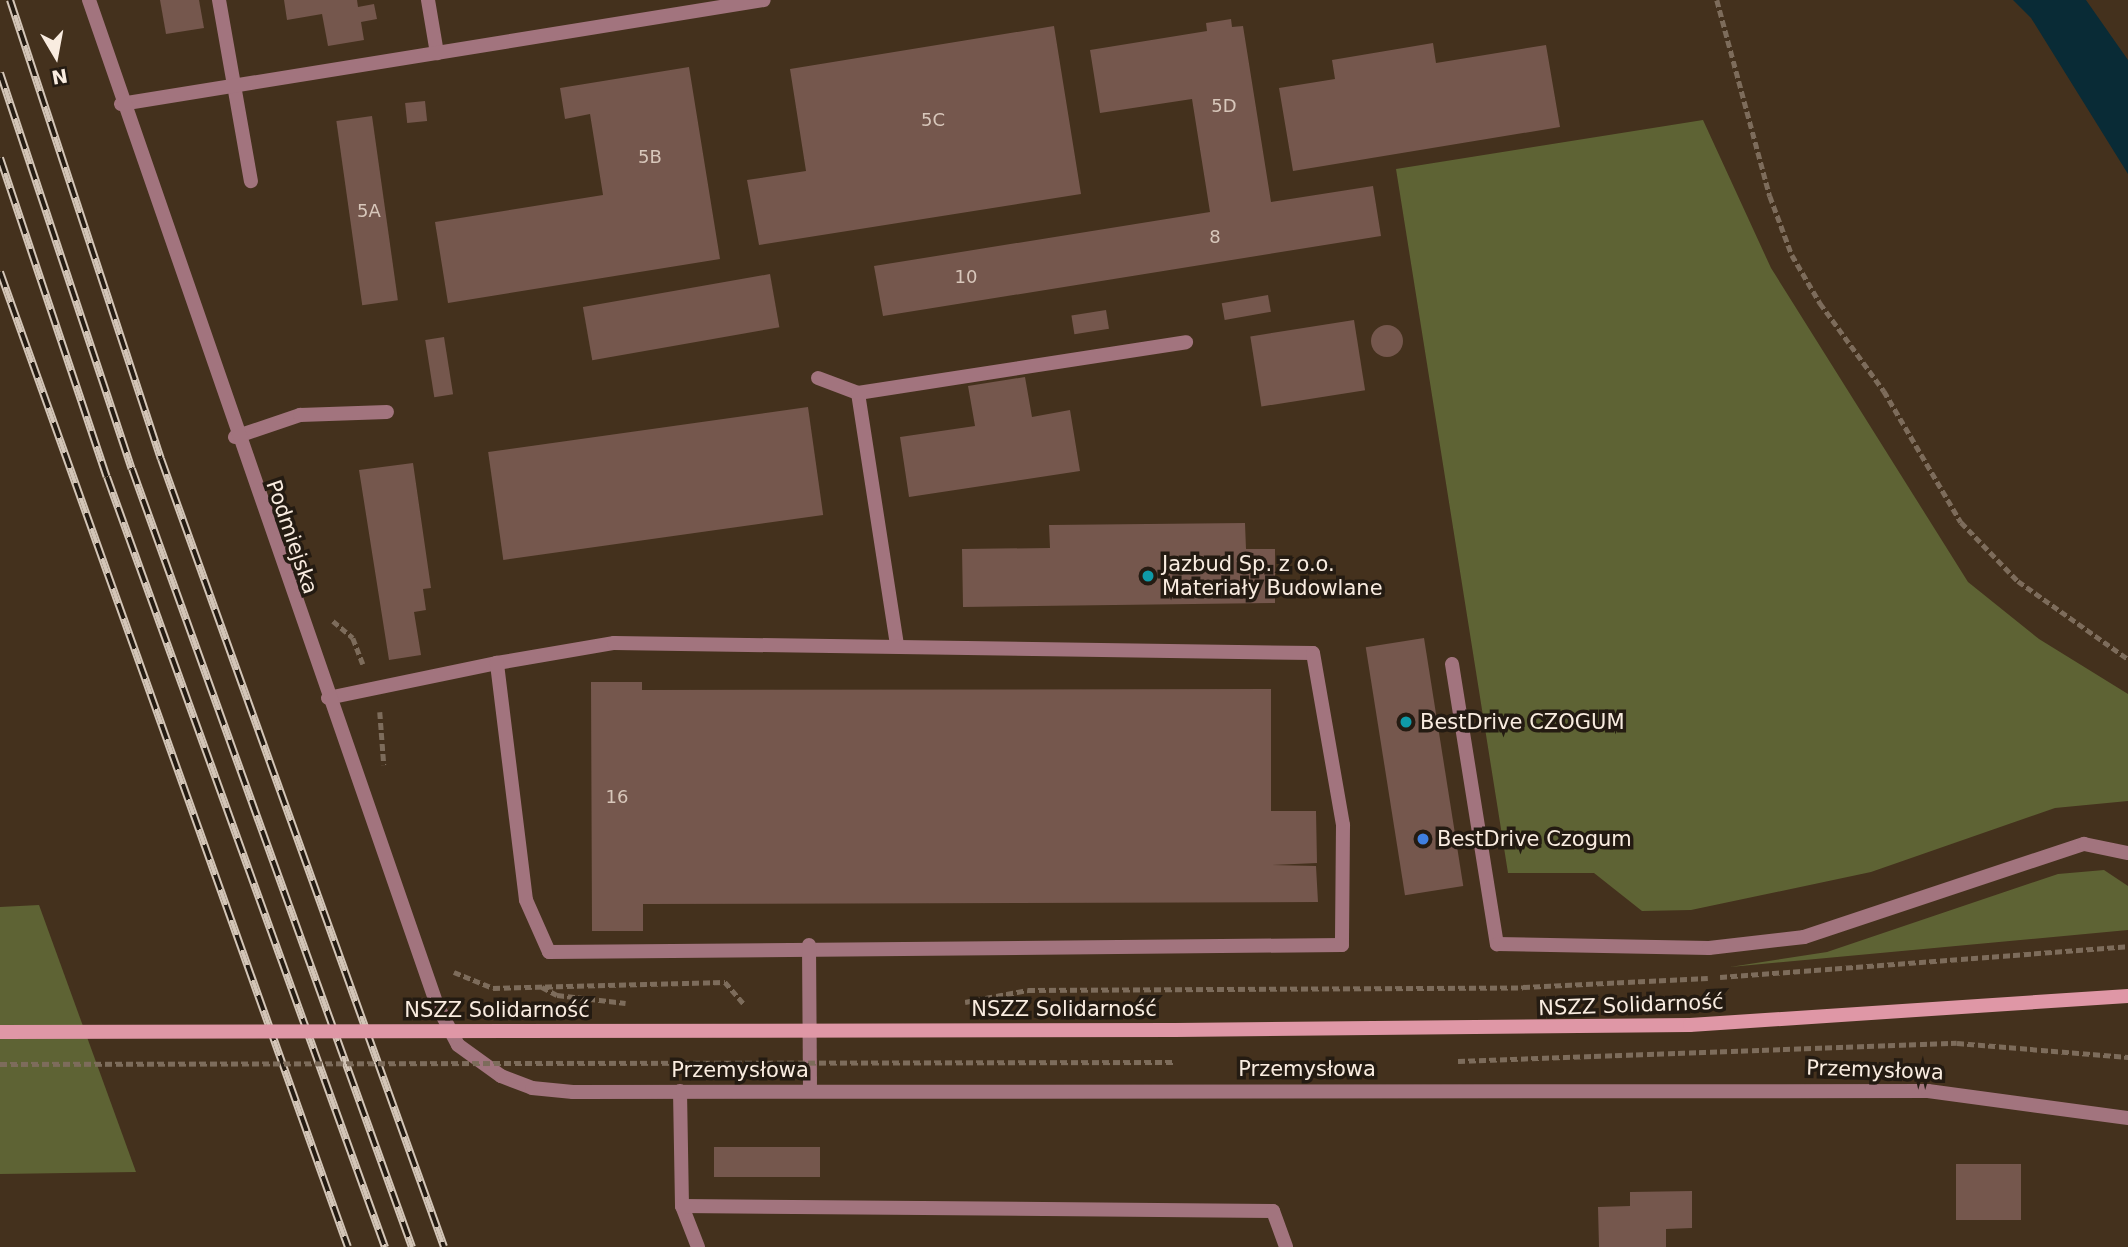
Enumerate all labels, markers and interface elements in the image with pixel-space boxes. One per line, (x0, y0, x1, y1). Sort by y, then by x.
north arrow (21, 21, 91, 91)
text: N (50, 64, 69, 89)
house number: 5D (1211, 95, 1237, 117)
house number: 5C (921, 109, 945, 131)
house number: 5B (638, 146, 662, 168)
house number: 5A (357, 200, 381, 222)
house number: 8 (1209, 226, 1221, 248)
house number: 10 (955, 266, 977, 288)
street label: Podmiejska (261, 477, 323, 597)
place label: Jazbud Sp. z o.o. Materiały Budowlane (1162, 551, 1383, 601)
marker: Jazbud Sp. z o.o. Materiały Budowlane (1140, 568, 1156, 584)
place label: BestDrive CZOGUM (1420, 709, 1625, 735)
marker: BestDrive CZOGUM (1398, 714, 1414, 730)
house number: 16 (606, 786, 628, 808)
place label: BestDrive Czogum (1437, 826, 1632, 852)
marker: BestDrive Czogum (1415, 831, 1431, 847)
street label: NSZZ Solidarność (1538, 989, 1724, 1021)
street label: NSZZ Solidarność (971, 996, 1157, 1022)
street label: NSZZ Solidarność (404, 997, 590, 1023)
street label: Przemysłowa (1806, 1055, 1944, 1085)
street label: Przemysłowa (1238, 1056, 1376, 1082)
street label: Przemysłowa (671, 1057, 809, 1083)

